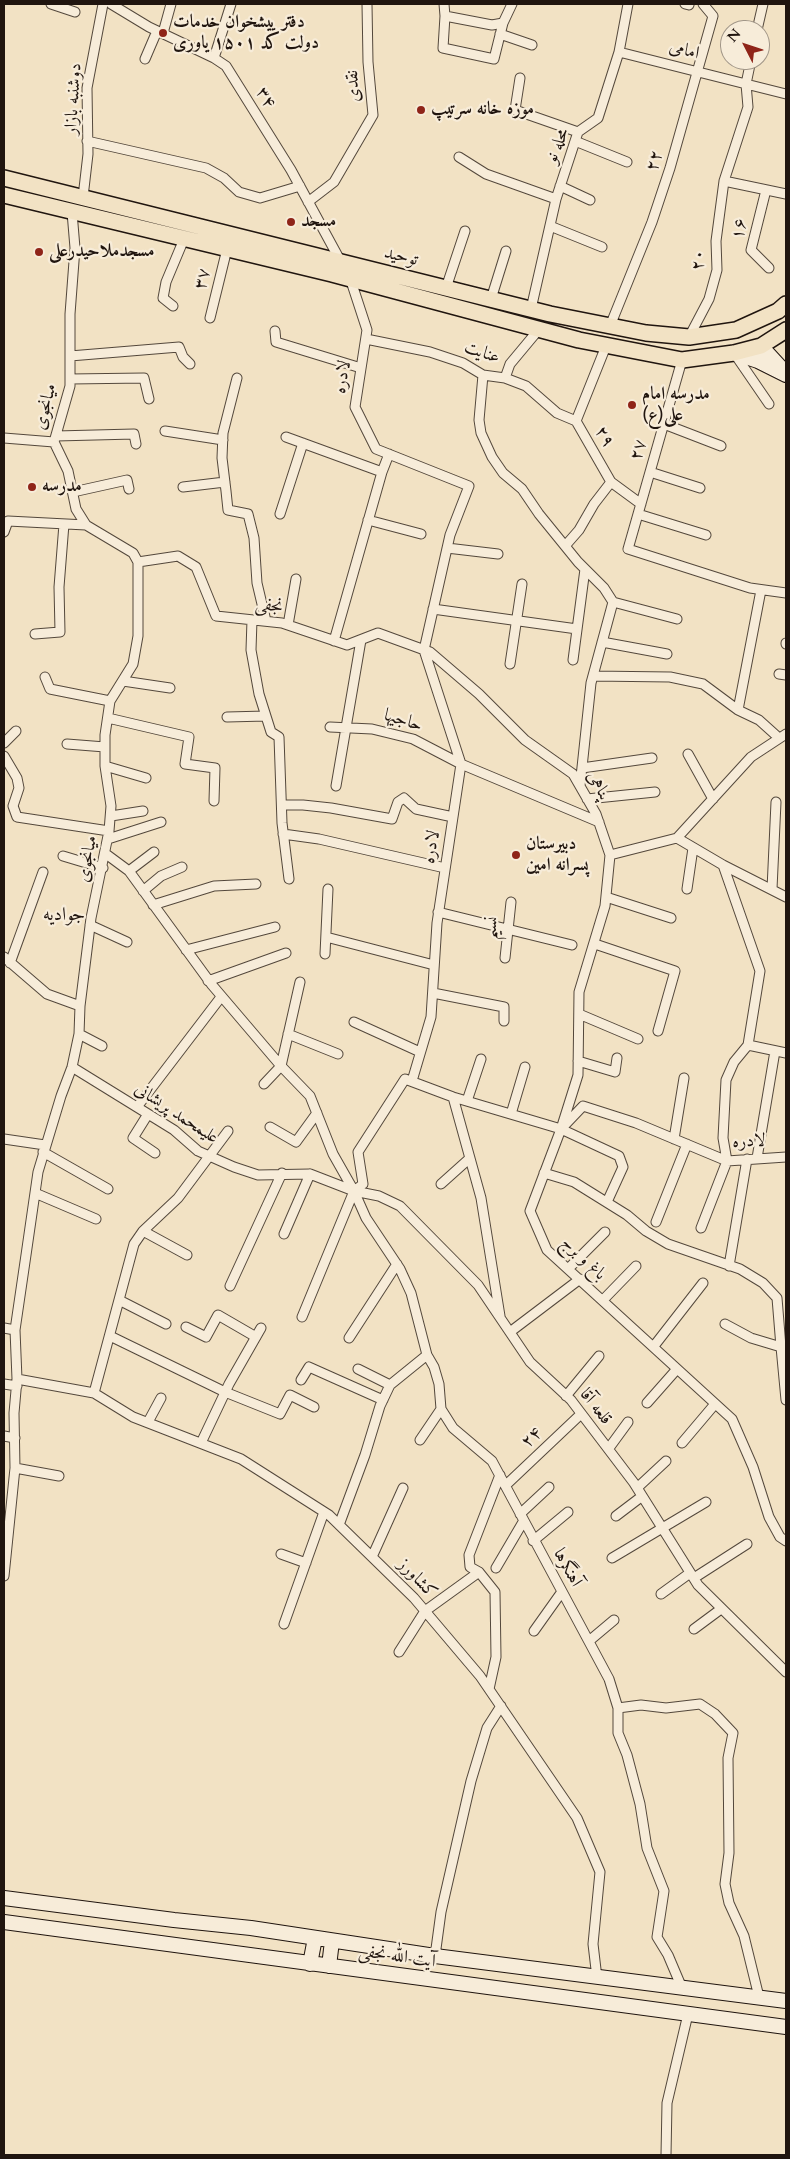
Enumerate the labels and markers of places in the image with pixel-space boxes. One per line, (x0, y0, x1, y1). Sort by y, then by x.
place label: دفتر پیشخوان خدمات دولت کد ۱۵۰۱ یاوری (173, 12, 319, 54)
marker: دفتر پیشخوان خدمات دولت کد ۱۵۰۱ یاوری (157, 27, 169, 39)
place label: موزه خانه سرتیپ (431, 99, 534, 121)
marker: موزه خانه سرتیپ (415, 104, 427, 116)
place label: مسجد (301, 211, 336, 233)
marker: مسجد (285, 216, 297, 228)
place label: مسجدملاحیدرعلی (49, 241, 155, 263)
marker: مسجدملاحیدرعلی (33, 246, 45, 258)
place label: مدرسه امام علی(ع) (642, 384, 710, 426)
marker: مدرسه امام علی(ع) (626, 399, 638, 411)
place label: مدرسه (42, 476, 82, 498)
marker: مدرسه (26, 481, 38, 493)
place label: دبیرستان پسرانه امین (526, 834, 589, 876)
marker: دبیرستان پسرانه امین (510, 849, 522, 861)

